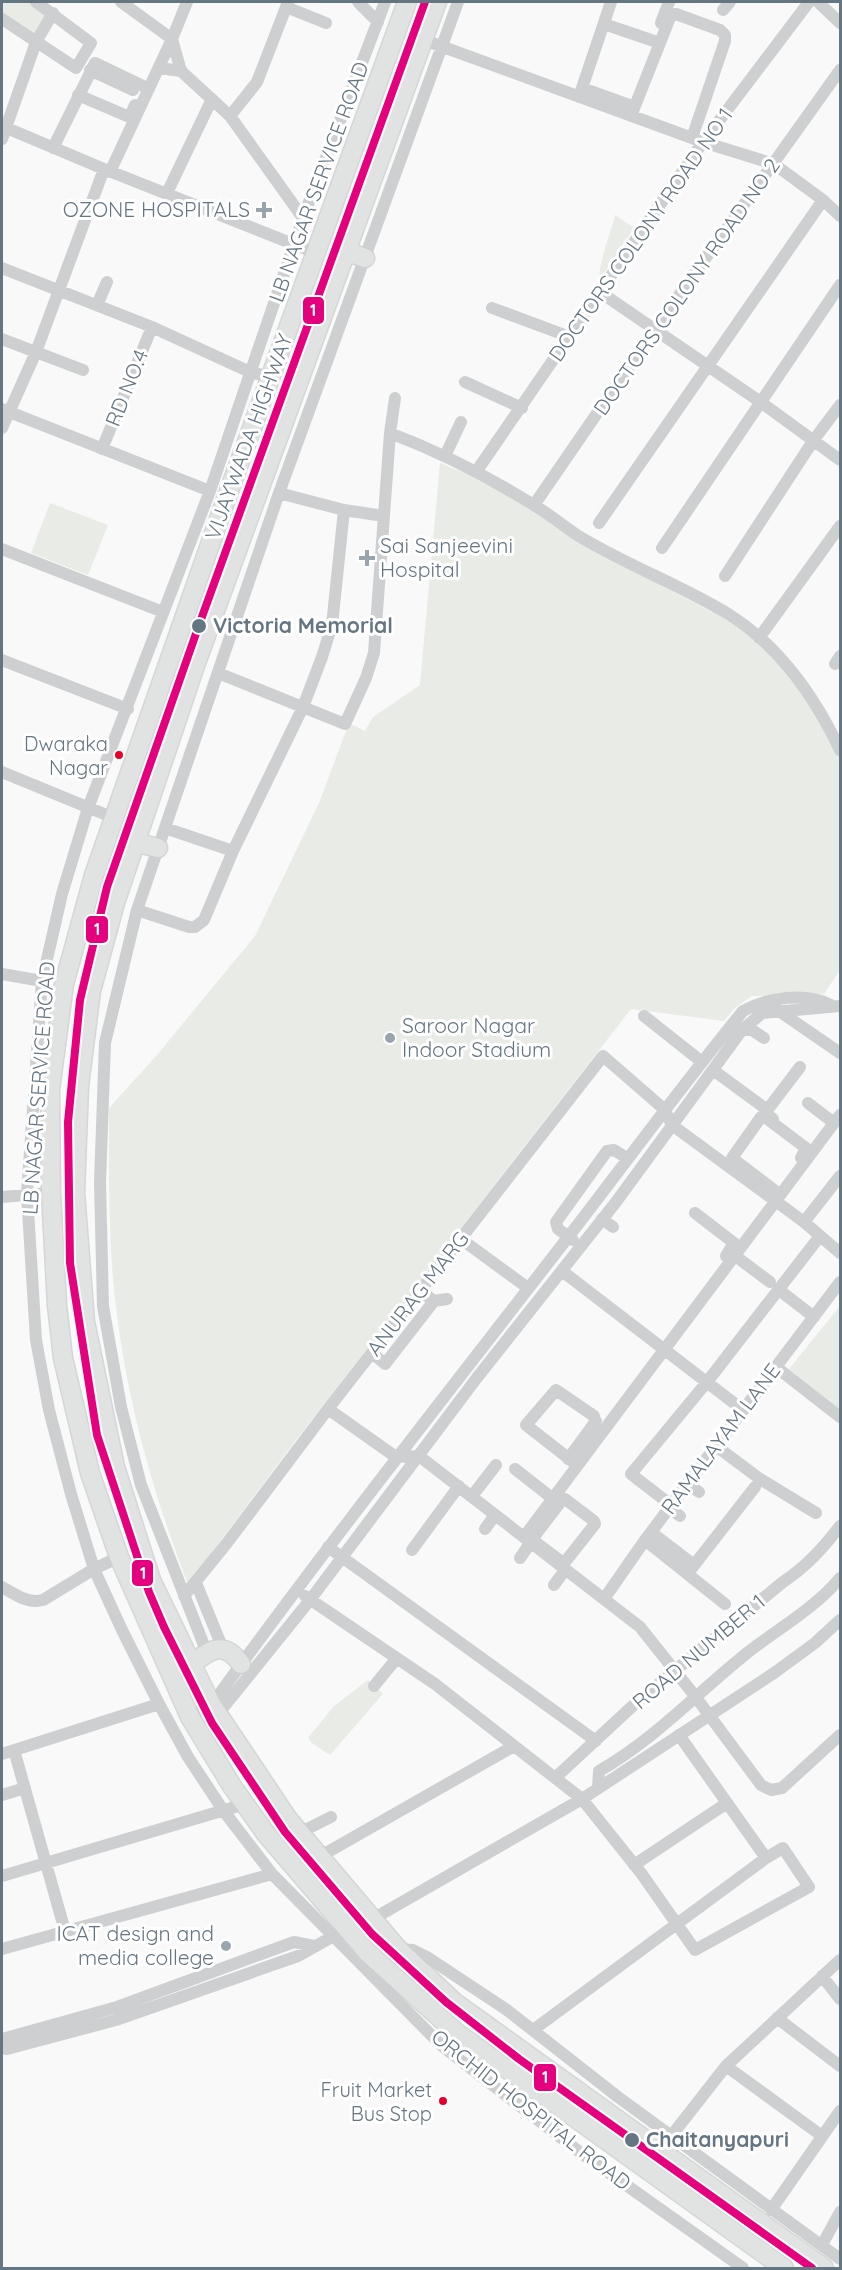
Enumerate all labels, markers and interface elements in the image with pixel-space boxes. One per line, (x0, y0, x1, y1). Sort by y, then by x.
street label: LB NAGAR SERVICE ROAD (262, 58, 374, 305)
street label: DOCTORS COLONY ROAD NO 1 (542, 103, 738, 366)
street label: DOCTORS COLONY ROAD NO 2 (587, 153, 785, 420)
place label: OZONE HOSPITALS (63, 196, 250, 222)
marker: OZONE HOSPITALS (255, 201, 273, 219)
line badge: 1 (302, 296, 325, 325)
text: 1 (310, 300, 316, 320)
street label: VIJAYWADA HIGHWAY (199, 330, 298, 543)
street label: RD NO.4 (99, 345, 153, 430)
place label: Sai Sanjeevini Hospital (380, 532, 513, 582)
marker: Sai Sanjeevini Hospital (358, 549, 376, 567)
place label: Victoria Memorial (213, 612, 393, 638)
marker: Victoria Memorial (190, 617, 208, 635)
place label: Dwaraka Nagar (24, 731, 108, 780)
marker: Dwaraka Nagar (113, 749, 125, 761)
line badge: 1 (85, 915, 109, 944)
text: 1 (94, 919, 100, 939)
street label: LB NAGAR SERVICE ROAD (16, 960, 60, 1215)
place label: Saroor Nagar Indoor Stadium (402, 1012, 551, 1062)
marker: Saroor Nagar Indoor Stadium (383, 1031, 397, 1045)
street label: ANURAG MARG (360, 1226, 474, 1361)
street label: RAMALAYAM LANE (655, 1358, 785, 1519)
line badge: 1 (131, 1559, 154, 1587)
text: 1 (140, 1563, 146, 1583)
street label: ROAD NUMBER 1 (627, 1588, 770, 1714)
place label: ICAT design and media college (57, 1920, 214, 1970)
marker: ICAT design and media college (219, 1939, 233, 1953)
street label: ORCHID HOSPITAL ROAD (427, 2023, 637, 2195)
line badge: 1 (533, 2063, 557, 2092)
text: 1 (542, 2067, 548, 2087)
place label: Fruit Market Bus Stop (321, 2077, 432, 2126)
marker: Fruit Market Bus Stop (437, 2095, 449, 2107)
place label: Chaitanyapuri (646, 2126, 789, 2152)
marker: Chaitanyapuri (623, 2131, 641, 2149)

